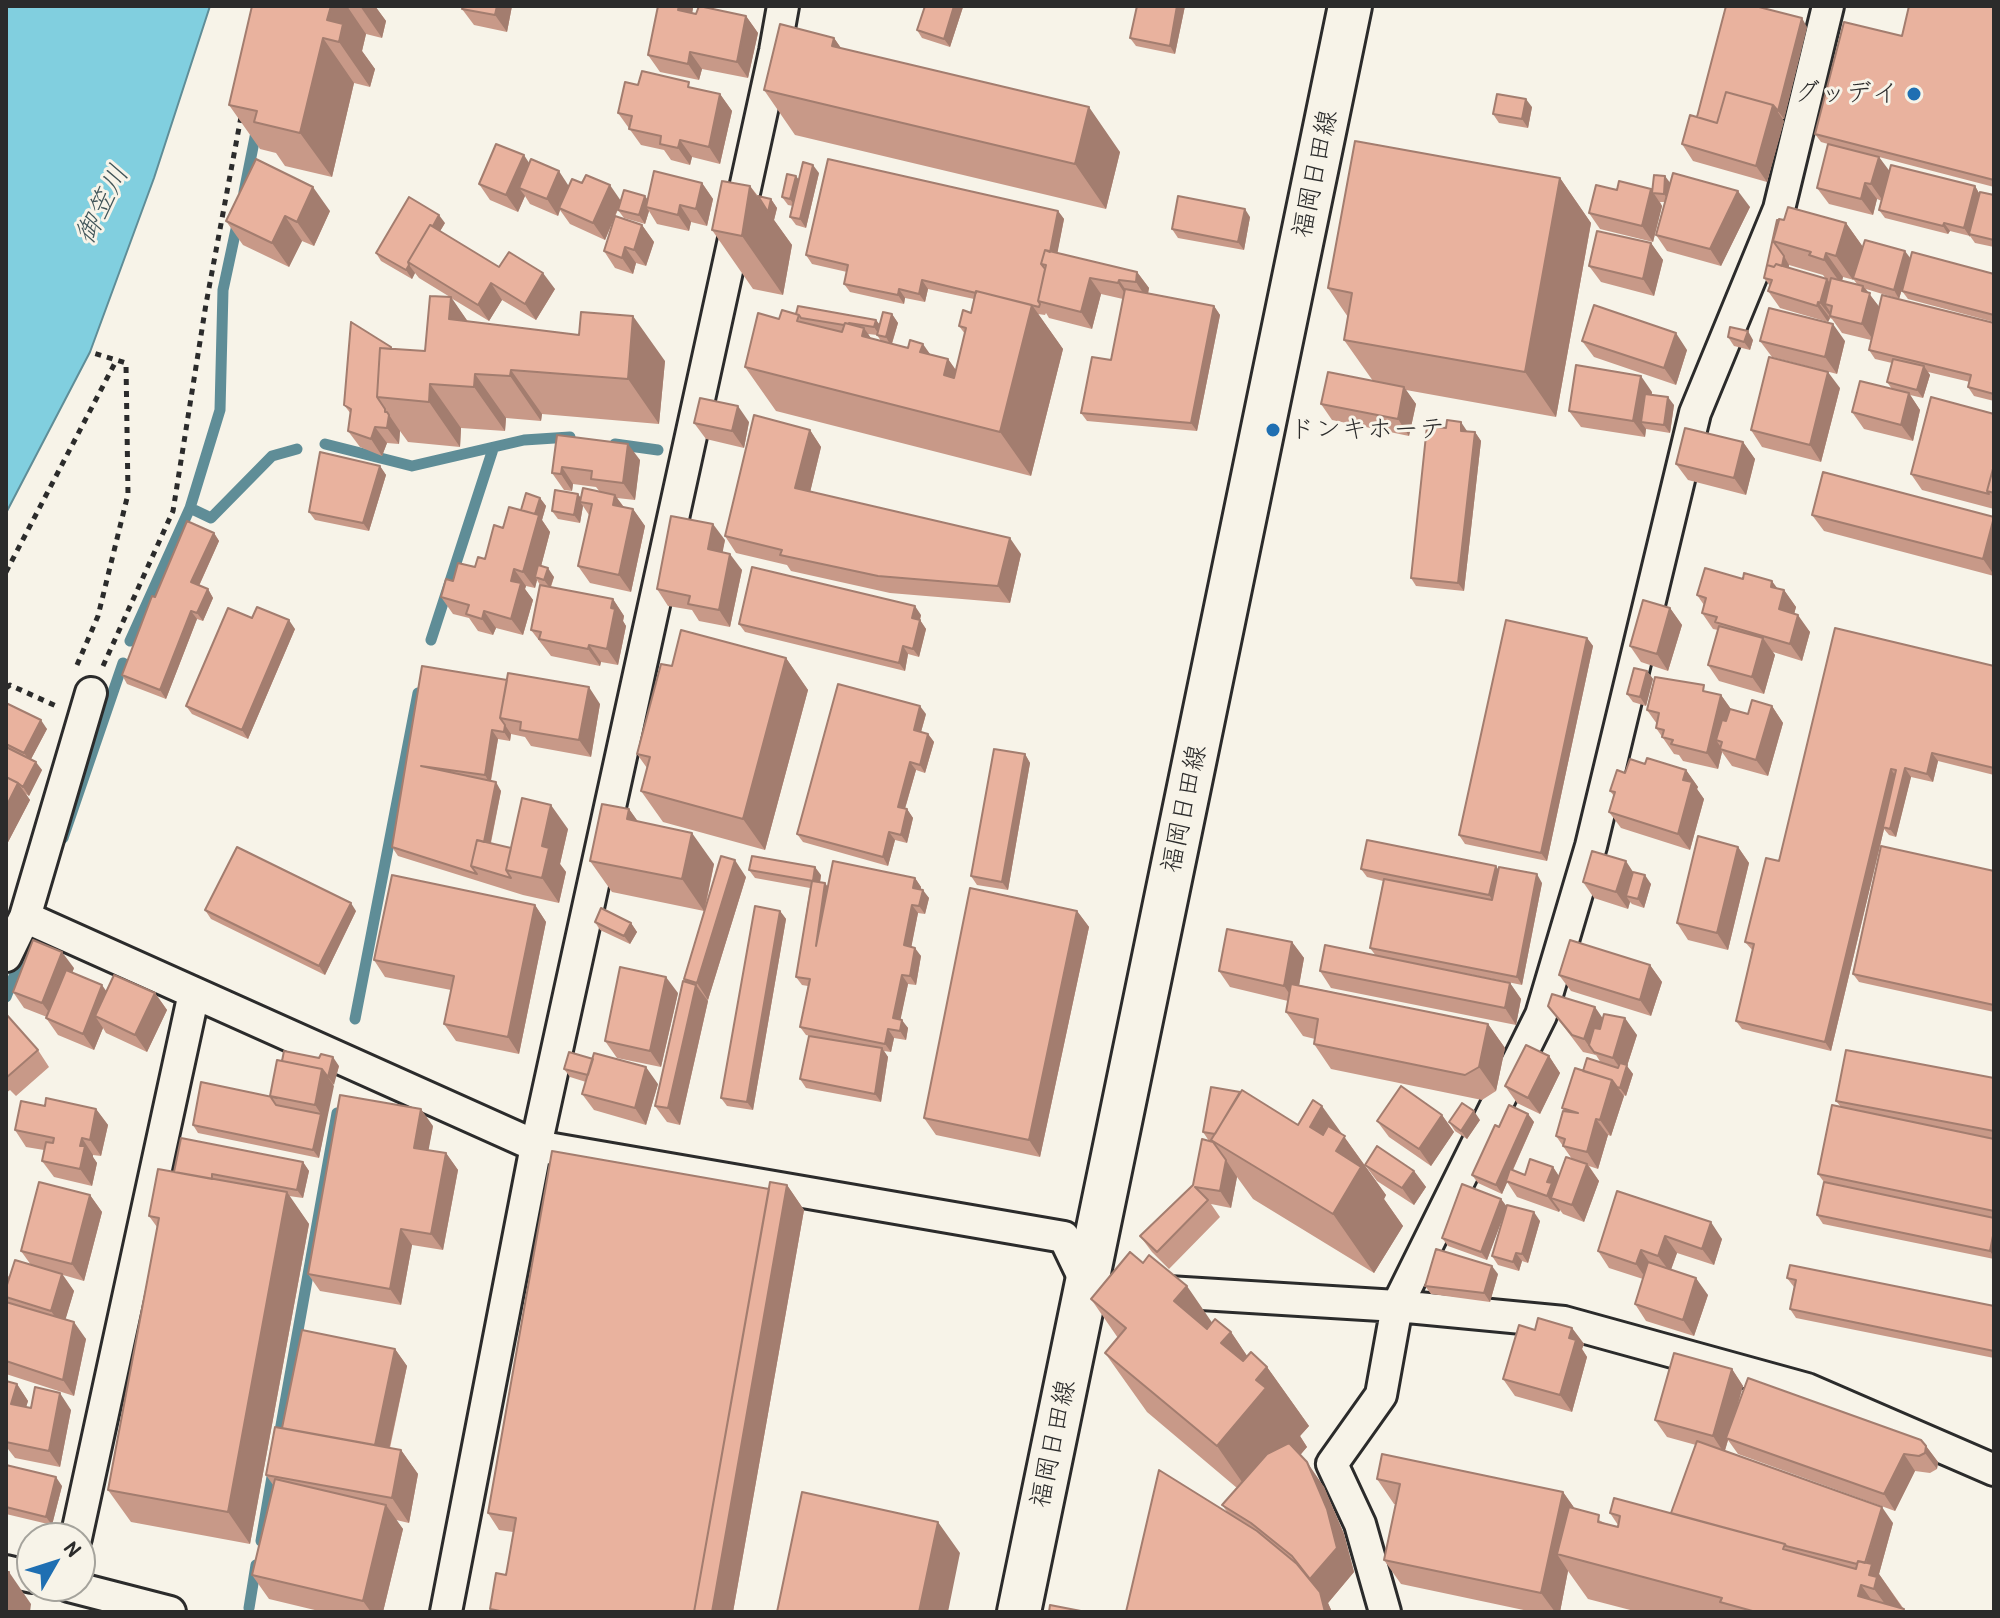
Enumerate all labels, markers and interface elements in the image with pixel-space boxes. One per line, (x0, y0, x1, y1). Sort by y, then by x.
place label: グッデイ (1794, 78, 1898, 110)
marker: グッデイ (1905, 85, 1923, 103)
street label: 福岡日田線 (1287, 107, 1345, 241)
water label: 御笠川 (69, 160, 137, 250)
place label: ドンキホーテ (1289, 414, 1445, 446)
marker: ドンキホーテ (1264, 421, 1282, 439)
street label: 福岡日田線 (1156, 742, 1214, 876)
street label: 福岡日田線 (1025, 1377, 1083, 1511)
north arrow (16, 1522, 96, 1602)
text: N (58, 1534, 88, 1562)

